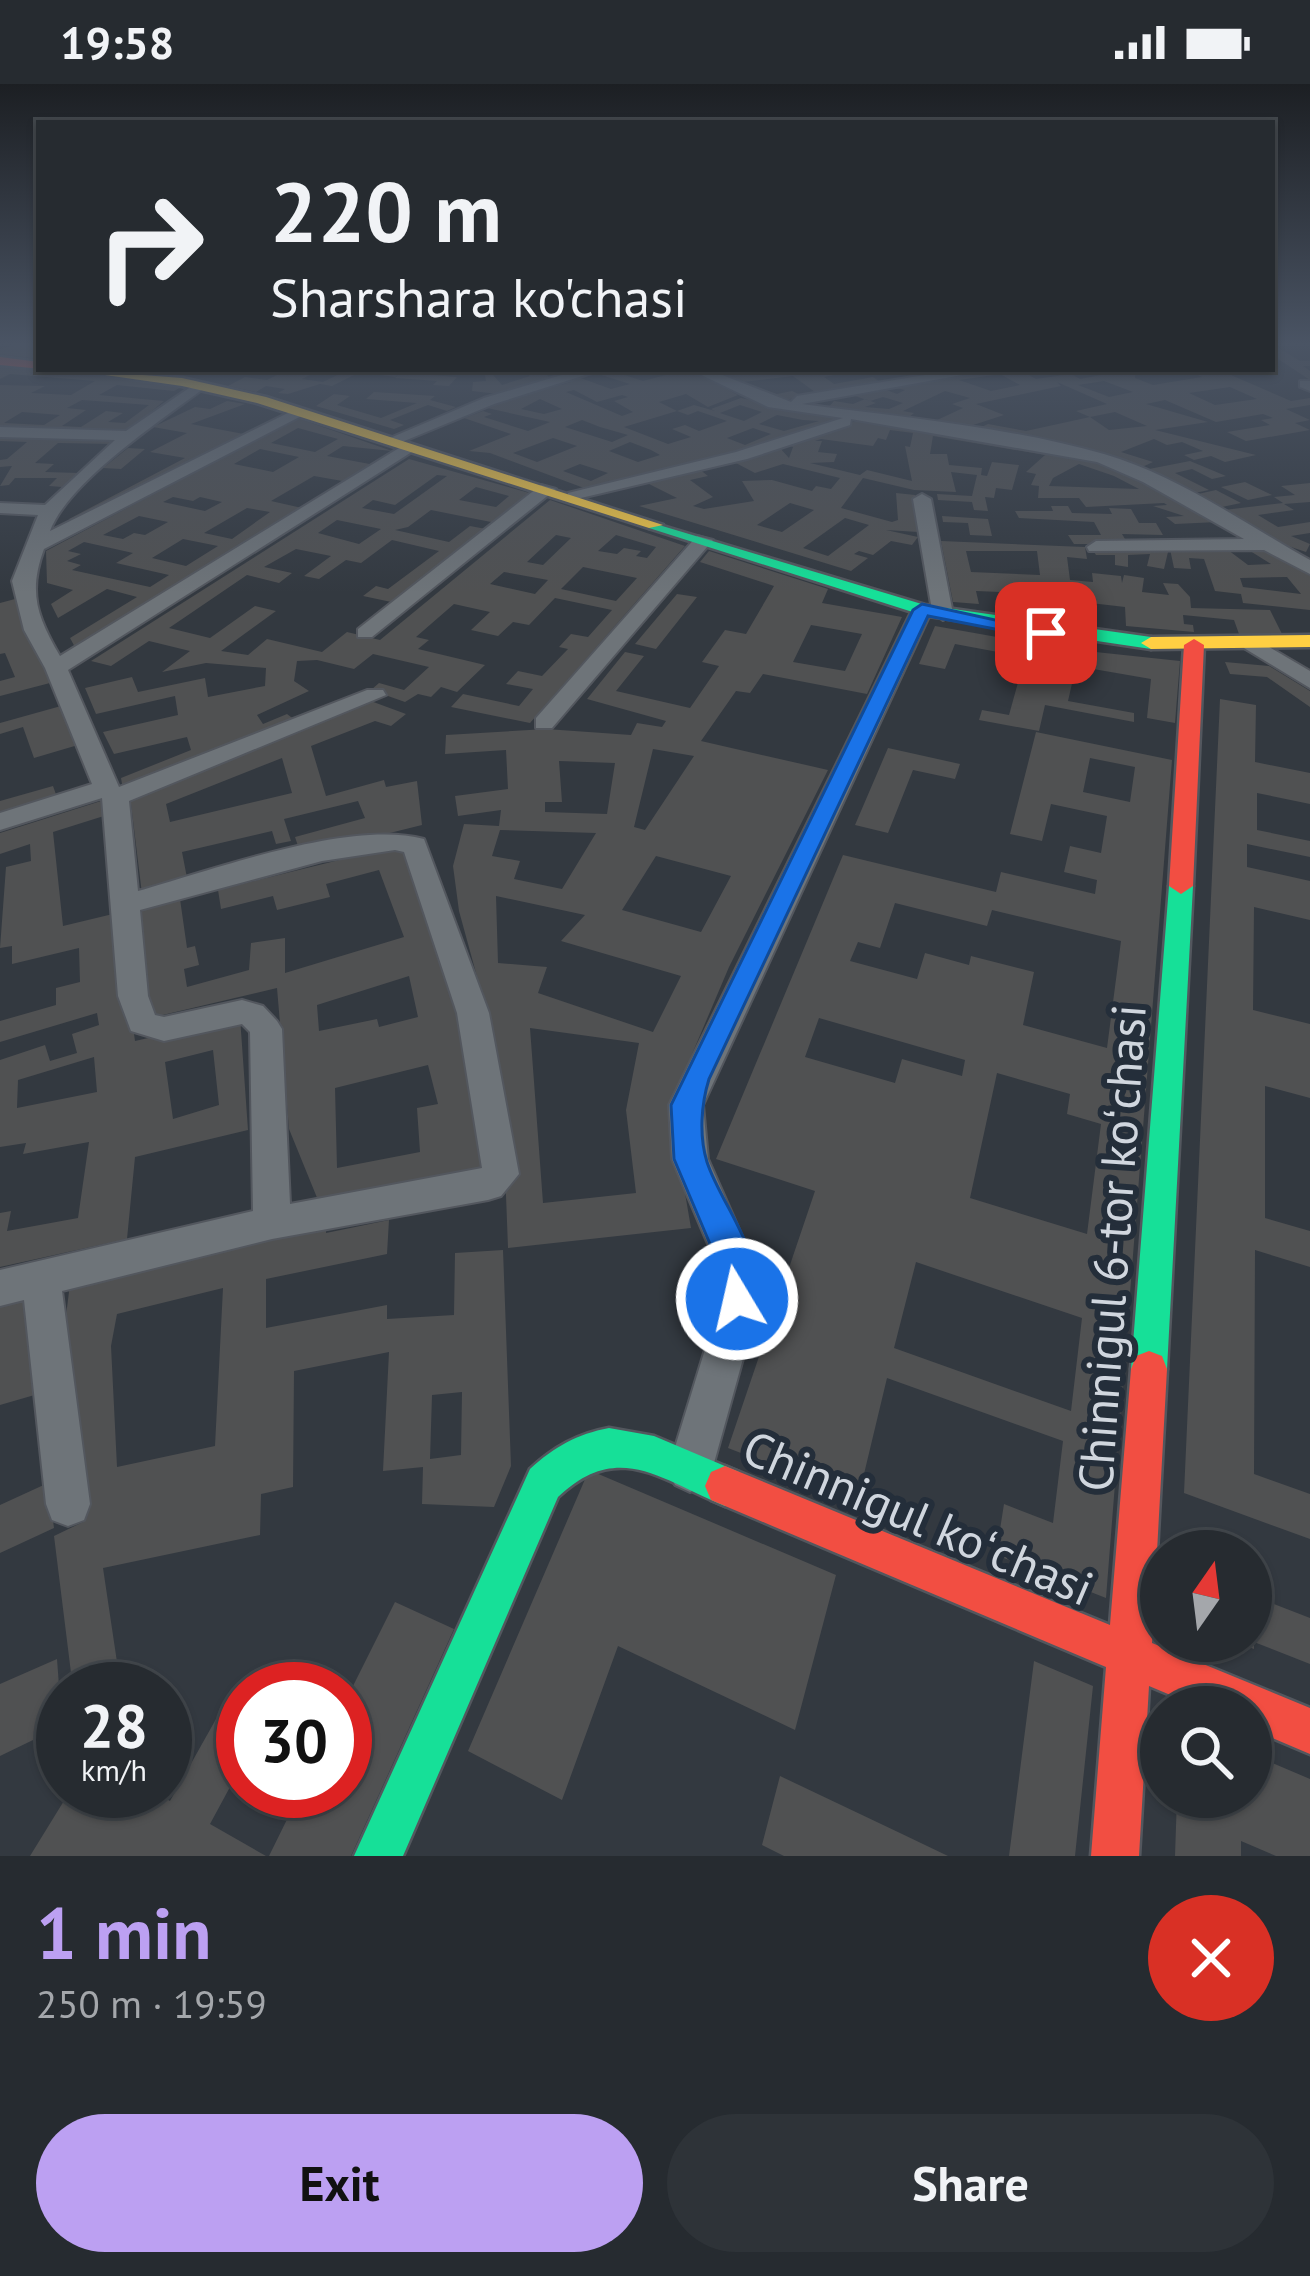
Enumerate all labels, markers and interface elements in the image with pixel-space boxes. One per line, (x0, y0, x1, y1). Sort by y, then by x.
text: 19:58 (60, 13, 174, 71)
text: 220 m (270, 156, 502, 265)
icon: right (72, 168, 228, 324)
text: Sharshara ko'chasi (270, 262, 687, 332)
pin (995, 582, 1097, 684)
icon: arrive (1013, 600, 1079, 666)
street label: Chinnigul 6-tor koʻchasi (1063, 1002, 1159, 1494)
position arrow (674, 1236, 800, 1362)
street label: Chinnigul koʻchasi (734, 1415, 1103, 1619)
north arrow (1140, 1530, 1272, 1662)
map controls (1140, 1530, 1272, 1818)
speed limit sign: 30 (216, 1662, 372, 1818)
text: 28 (80, 1686, 148, 1764)
button: search (1140, 1686, 1272, 1818)
text: km/h (81, 1750, 147, 1789)
text: 1 min (36, 1886, 212, 1979)
button: close (1148, 1895, 1274, 2021)
text: 250 m · 19:59 (36, 1978, 267, 2029)
button: Exit (36, 2114, 643, 2252)
button: Share (667, 2114, 1274, 2252)

